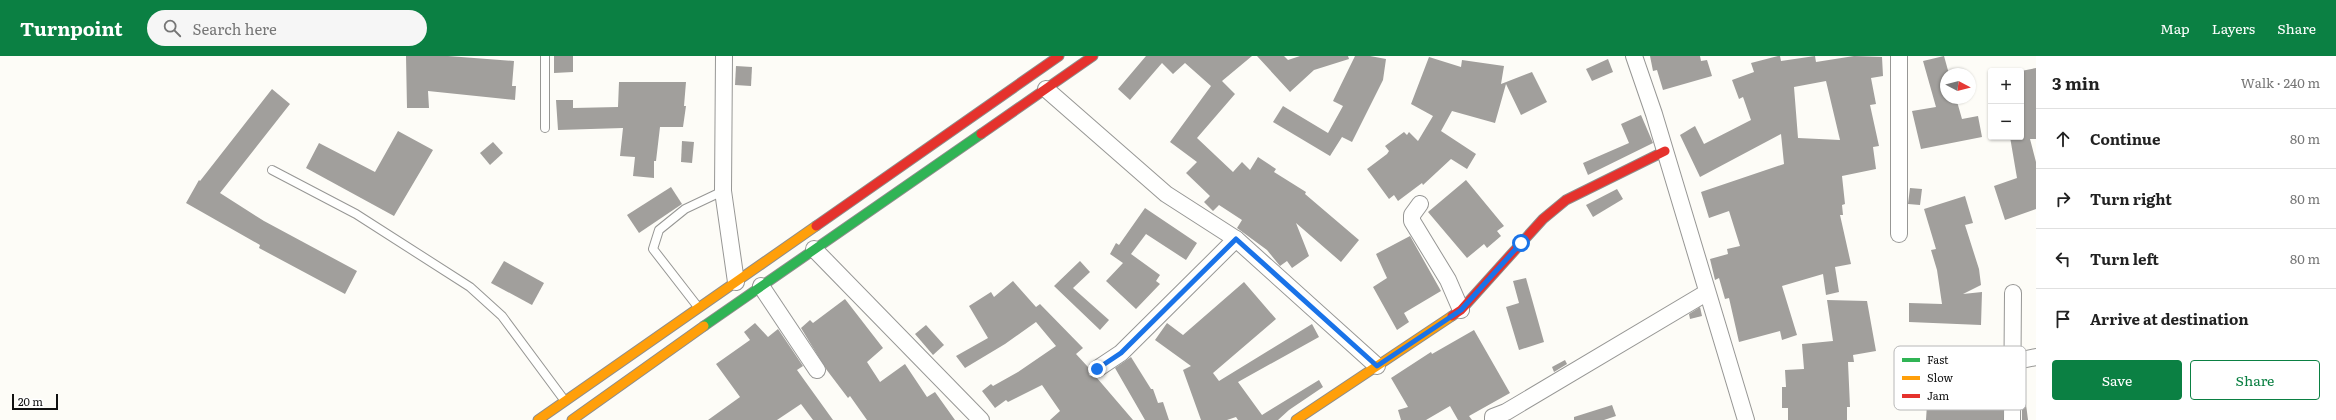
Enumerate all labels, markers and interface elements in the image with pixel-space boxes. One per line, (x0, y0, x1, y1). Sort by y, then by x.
search box (147, 10, 427, 46)
text: Turnpoint (20, 14, 123, 42)
icon: search (161, 17, 183, 39)
text: Search here (193, 17, 277, 40)
text: Map (2160, 18, 2190, 38)
text: Layers (2212, 18, 2255, 38)
text: Share (2277, 18, 2316, 38)
north arrow (1940, 68, 1976, 104)
map controls (1988, 68, 2024, 140)
button: + (1988, 68, 2024, 104)
text: 3 min (2052, 70, 2100, 95)
text: Walk · 240 m (2241, 73, 2320, 92)
button: − (1988, 104, 2024, 140)
text: Continue (2090, 127, 2160, 150)
icon: ahead (2052, 128, 2074, 150)
text: 80 m (2290, 129, 2320, 148)
text: Turn right (2090, 187, 2172, 210)
icon: right (2052, 188, 2074, 210)
text: 80 m (2290, 189, 2320, 208)
route start (1512, 234, 1530, 252)
text: Turn left (2090, 247, 2159, 270)
icon: left (2052, 248, 2074, 270)
text: 80 m (2290, 249, 2320, 268)
text: Arrive at destination (2090, 307, 2249, 330)
icon: arrive (2052, 308, 2074, 330)
legend (1894, 346, 2026, 410)
text: Fast (1927, 351, 1949, 367)
route end (1088, 360, 1106, 378)
button: Save (2052, 360, 2182, 400)
button: Share (2190, 360, 2320, 400)
text: Slow (1927, 369, 1953, 385)
text: Jam (1927, 387, 1950, 403)
scale bar (12, 392, 58, 411)
text: 20 m (18, 393, 43, 409)

